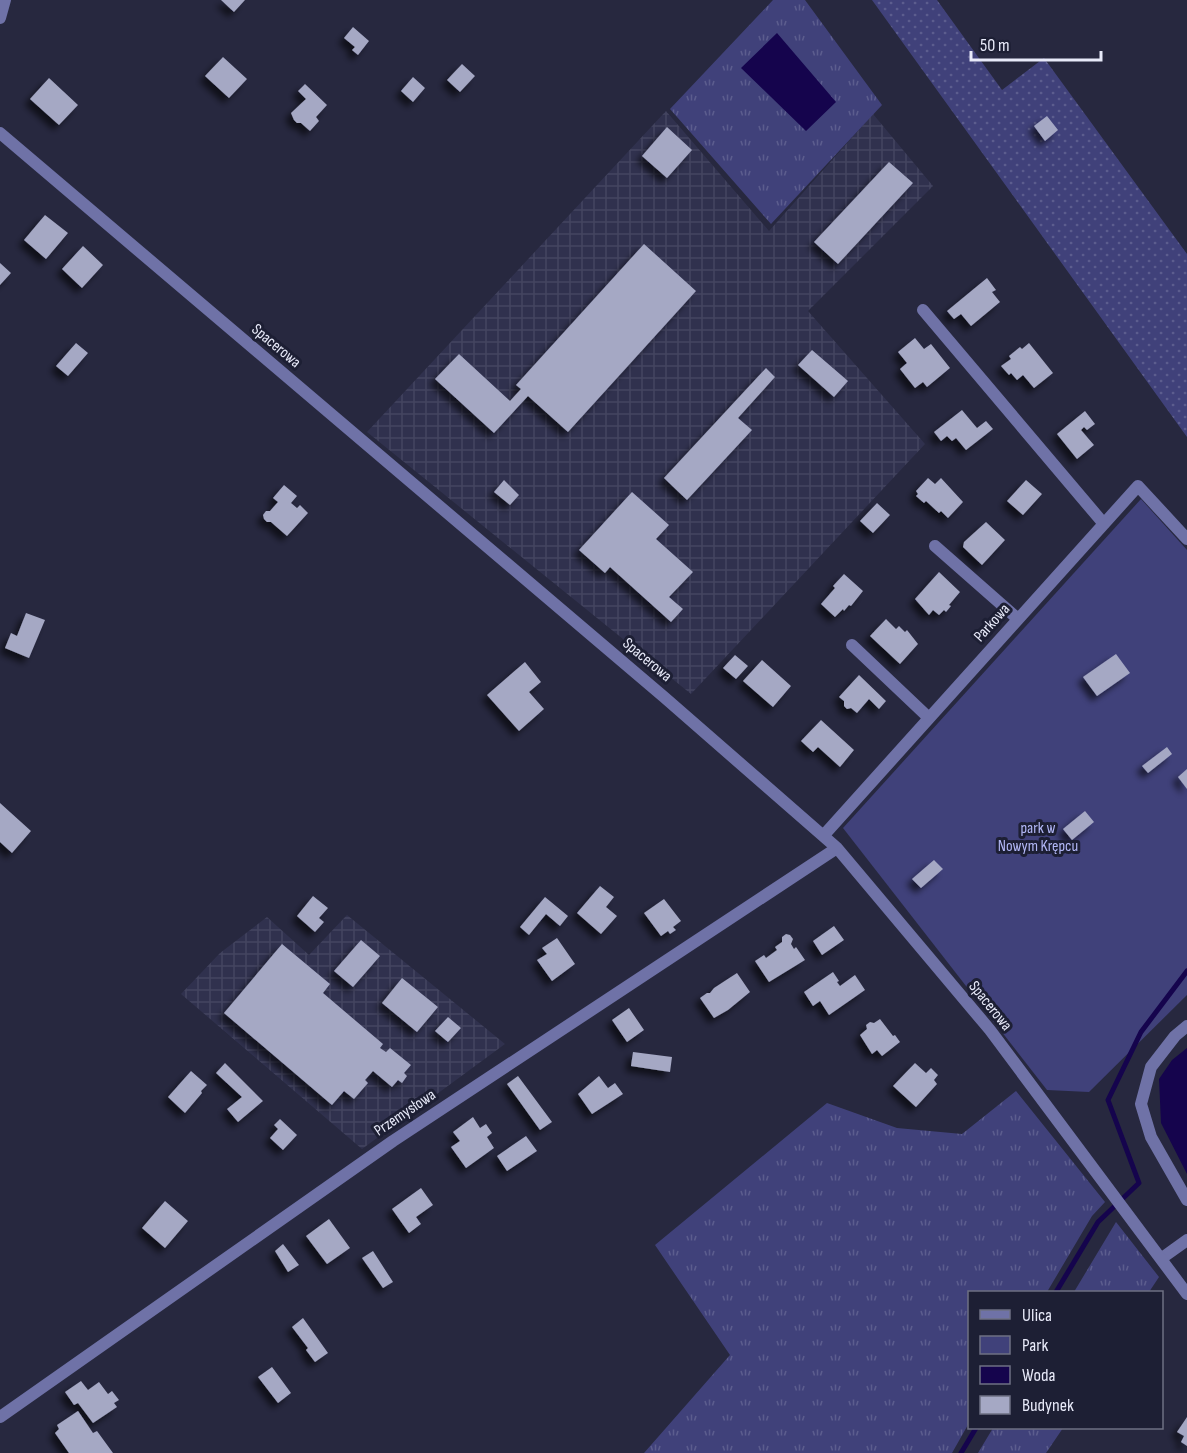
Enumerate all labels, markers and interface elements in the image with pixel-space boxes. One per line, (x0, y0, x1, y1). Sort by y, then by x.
scale bar (971, 24, 1102, 62)
text: 50 m (980, 35, 1010, 56)
street label: Spacerowa (248, 320, 304, 372)
street label: Parkowa (970, 600, 1014, 646)
street label: Spacerowa (619, 634, 675, 686)
park label: park w Nowym Krępcu (998, 819, 1078, 856)
street label: Spacerowa (964, 977, 1016, 1035)
street label: Przemysłowa (371, 1086, 439, 1140)
legend (968, 1291, 1163, 1429)
text: Ulica (1022, 1305, 1052, 1326)
text: Park (1022, 1335, 1048, 1356)
text: Woda (1022, 1365, 1055, 1386)
text: Budynek (1022, 1395, 1074, 1416)

